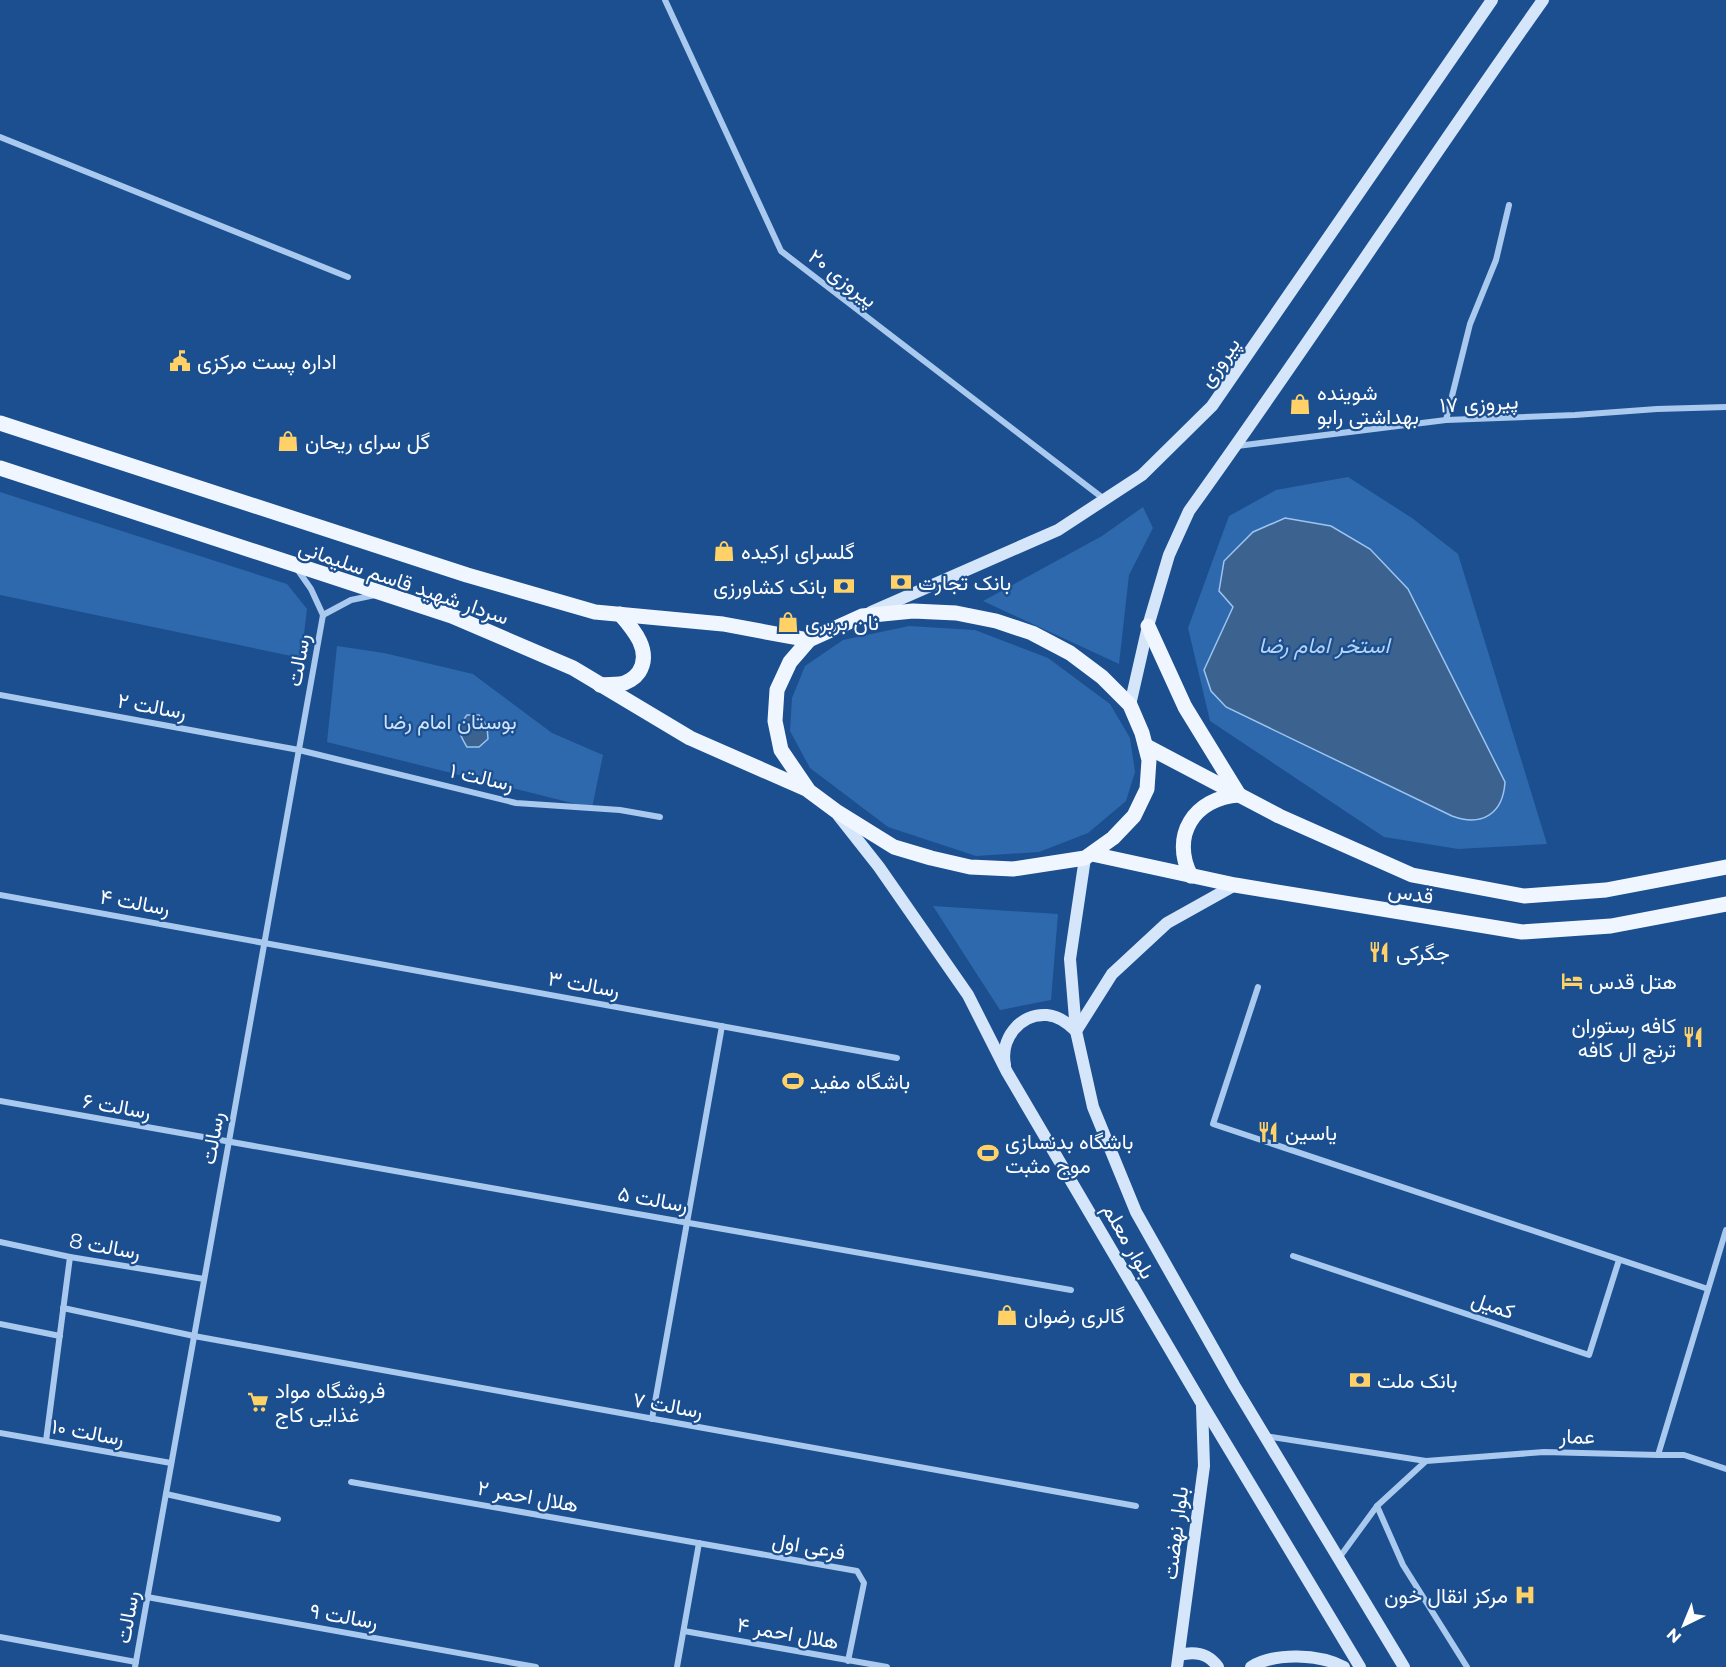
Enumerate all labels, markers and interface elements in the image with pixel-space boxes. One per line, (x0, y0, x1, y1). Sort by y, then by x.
street label: پیروزی ۲۰ (803, 243, 882, 314)
street label: پیروزی (1193, 332, 1247, 393)
public building icon: اداره پست مرکزی (168, 349, 192, 373)
place label: اداره پست مرکزی (197, 349, 337, 376)
place label: شوینده بهداشتی رابو (1317, 380, 1419, 430)
street label: پیروزی ۱۷ (1439, 388, 1519, 420)
shop icon: شوینده بهداشتی رابو (1288, 392, 1312, 416)
shop icon: گل سرای ریحان (276, 429, 300, 453)
place label: گل سرای ریحان (305, 429, 430, 455)
street label: سردار شهید قاسم سلیمانی (295, 534, 512, 632)
shop icon: گلسرای ارکیده (712, 539, 736, 563)
place label: گلسرای ارکیده (741, 539, 855, 565)
bank icon: بانک تجارت (889, 570, 913, 594)
place label: بانک تجارت (918, 570, 1011, 596)
place label: بانک کشاورزی (713, 574, 827, 600)
bank icon: بانک کشاورزی (832, 574, 856, 598)
shop icon: نان بربری (776, 610, 800, 634)
place label: نان بربری (805, 610, 879, 636)
street label: رسالت (281, 632, 316, 689)
water label: استخر امام رضا (1258, 632, 1392, 660)
street label: رسالت ۲ (115, 688, 188, 725)
park label: بوستان امام رضا (383, 709, 517, 736)
street label: رسالت ۱ (447, 758, 516, 797)
street label: قدس (1387, 877, 1435, 909)
street label: رسالت ۴ (98, 884, 172, 921)
restaurant icon: جگرکی (1367, 940, 1391, 964)
place label: جگرکی (1396, 940, 1450, 966)
street label: رسالت ۳ (546, 965, 622, 1004)
hotel icon: هتل قدس (1560, 969, 1584, 993)
place label: هتل قدس (1589, 969, 1677, 994)
place label: کافه رستوران ترنج ال کافه (1571, 1013, 1676, 1064)
restaurant icon: کافه رستوران ترنج ال کافه (1681, 1025, 1705, 1049)
sports icon: باشگاه مفید (781, 1069, 805, 1093)
place label: باشگاه مفید (810, 1069, 910, 1094)
street label: رسالت ۶ (81, 1088, 153, 1125)
street label: رسالت (195, 1110, 230, 1167)
restaurant icon: یاسین (1256, 1120, 1280, 1144)
place label: یاسین (1285, 1120, 1337, 1145)
place label: باشگاه بدنسازی موج مثبت (1005, 1129, 1133, 1180)
sports icon: باشگاه بدنسازی موج مثبت (976, 1141, 1000, 1165)
street label: رسالت ۵ (616, 1181, 690, 1218)
street label: بلوار معلم (1096, 1199, 1161, 1284)
street label: رسالت 8 (67, 1227, 143, 1266)
street label: کمیل (1468, 1286, 1518, 1324)
shop icon: گالری رضوان (995, 1303, 1019, 1327)
place label: گالری رضوان (1024, 1303, 1125, 1329)
bank icon: بانک ملت (1348, 1368, 1372, 1392)
place label: بانک ملت (1377, 1368, 1457, 1393)
place label: فروشگاه مواد غذایی کاج (275, 1378, 385, 1429)
street label: رسالت ۷ (631, 1387, 705, 1424)
supermarket icon: فروشگاه مواد غذایی کاج (246, 1390, 270, 1414)
street label: رسالت ۱۰ (49, 1413, 126, 1452)
street label: عمار (1558, 1423, 1595, 1450)
street label: هلال احمر ۲ (476, 1475, 580, 1518)
street label: بلوار نهضت (1157, 1485, 1194, 1581)
street label: فرعی اول (770, 1527, 848, 1566)
place label: مرکز انقال خون (1384, 1583, 1508, 1609)
hospital icon: مرکز انقال خون (1513, 1583, 1537, 1607)
street label: رسالت (110, 1589, 145, 1646)
north arrow (1654, 1595, 1714, 1655)
street label: رسالت ۹ (308, 1598, 380, 1635)
street label: هلال احمر ۴ (735, 1612, 841, 1655)
text: N (1663, 1624, 1685, 1647)

